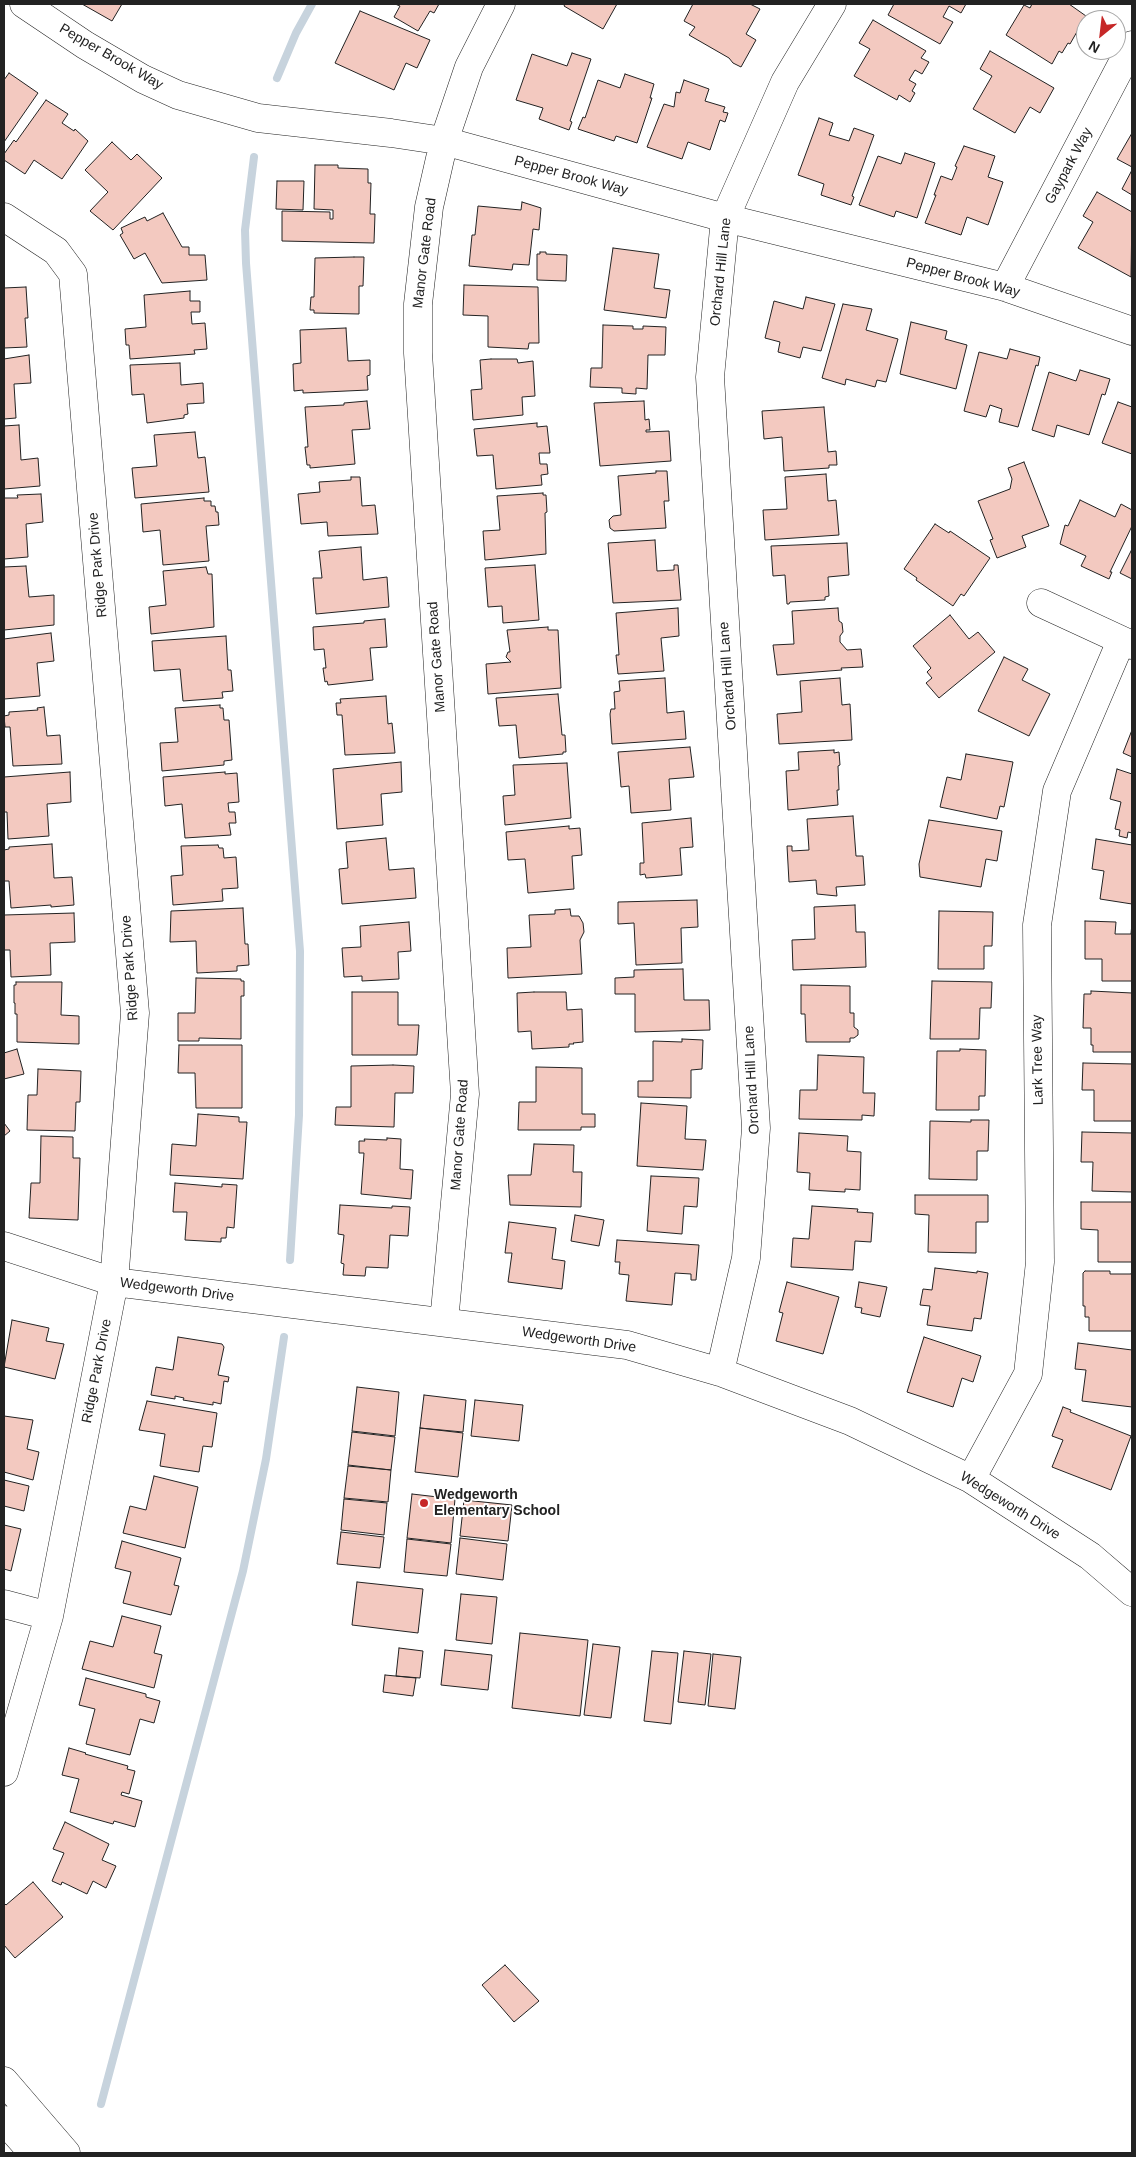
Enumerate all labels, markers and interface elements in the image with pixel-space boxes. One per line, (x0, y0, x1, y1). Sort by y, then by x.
north arrow (1076, 10, 1126, 60)
street label: Pepper Brook Way (56, 20, 166, 94)
text: N (1086, 38, 1103, 57)
street label: Gaypark Way (1042, 125, 1096, 207)
street label: Pepper Brook Way (512, 153, 630, 199)
street label: Manor Gate Road (410, 197, 440, 309)
street label: Orchard Hill Lane (707, 217, 735, 327)
street label: Pepper Brook Way (904, 255, 1022, 301)
street label: Ridge Park Drive (85, 512, 111, 618)
street label: Manor Gate Road (425, 601, 449, 713)
street label: Orchard Hill Lane (716, 621, 740, 731)
street label: Ridge Park Drive (118, 915, 142, 1021)
street label: Lark Tree Way (1029, 1014, 1047, 1106)
street label: Orchard Hill Lane (741, 1025, 763, 1135)
street label: Manor Gate Road (448, 1079, 472, 1191)
street label: Wedgeworth Drive (119, 1275, 235, 1305)
street label: Ridge Park Drive (79, 1317, 115, 1425)
street label: Wedgeworth Drive (521, 1324, 637, 1356)
street label: Wedgeworth Drive (957, 1468, 1063, 1544)
place label: Wedgeworth Elementary School (434, 1487, 560, 1520)
marker: Wedgeworth Elementary School (418, 1497, 430, 1509)

